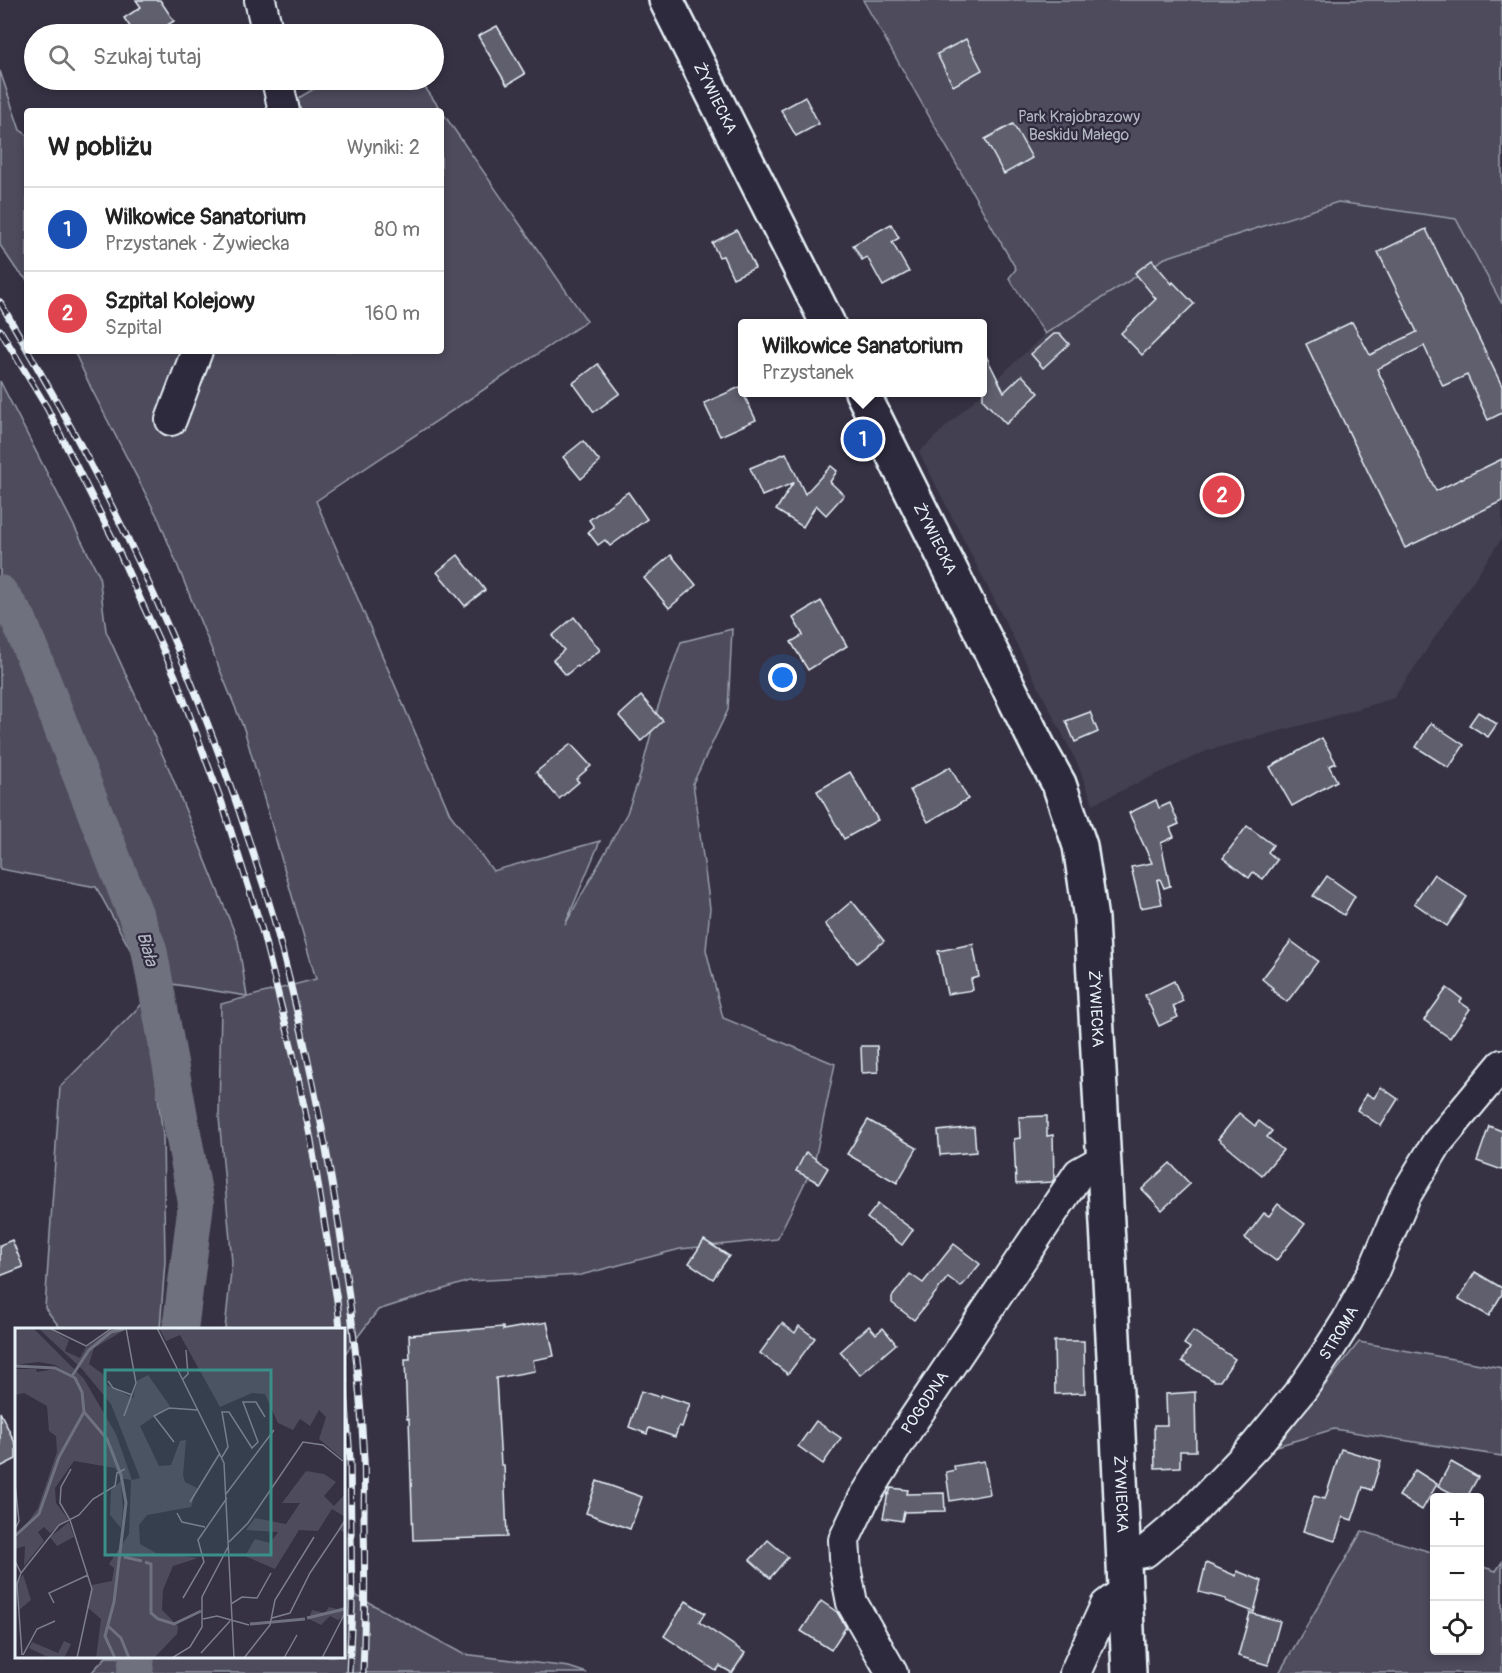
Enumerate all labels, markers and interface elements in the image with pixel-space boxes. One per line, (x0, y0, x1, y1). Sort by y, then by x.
search box (24, 24, 444, 90)
icon: search (45, 41, 78, 74)
text: Szukaj tutaj (93, 43, 202, 71)
street label: ŻYWIECKA (689, 59, 741, 137)
park label: Park Krajobrazowy Beskidu Małego (1018, 107, 1140, 145)
text: W pobliżu (48, 131, 152, 163)
text: Wyniki: 2 (347, 135, 420, 160)
text: Wilkowice Sanatorium (105, 203, 306, 231)
text: 1 (64, 217, 71, 242)
text: 80 m (374, 217, 420, 242)
text: Przystanek · Żywiecka (105, 231, 290, 256)
text: Szpital Kolejowy (105, 287, 255, 315)
text: 2 (62, 301, 73, 326)
text: 160 m (365, 301, 420, 326)
text: Szpital (105, 315, 162, 340)
popup (738, 319, 987, 397)
text: Wilkowice Sanatorium (762, 332, 963, 360)
text: Przystanek (762, 360, 854, 385)
pin: 1 (844, 416, 882, 462)
pin: 2 (1202, 472, 1242, 518)
street label: ŻYWIECKA (909, 500, 961, 578)
your location (768, 663, 797, 692)
water label: Biała (131, 929, 163, 970)
street label: ŻYWIECKA (1084, 970, 1108, 1048)
street label: STROMA (1315, 1303, 1363, 1364)
inset map (15, 1328, 345, 1658)
street label: POGODNA (897, 1368, 953, 1438)
street label: ŻYWIECKA (1109, 1455, 1133, 1533)
map controls (1430, 1493, 1484, 1655)
button: + (1430, 1493, 1484, 1547)
button: − (1430, 1547, 1484, 1601)
button: locate (1430, 1601, 1484, 1655)

